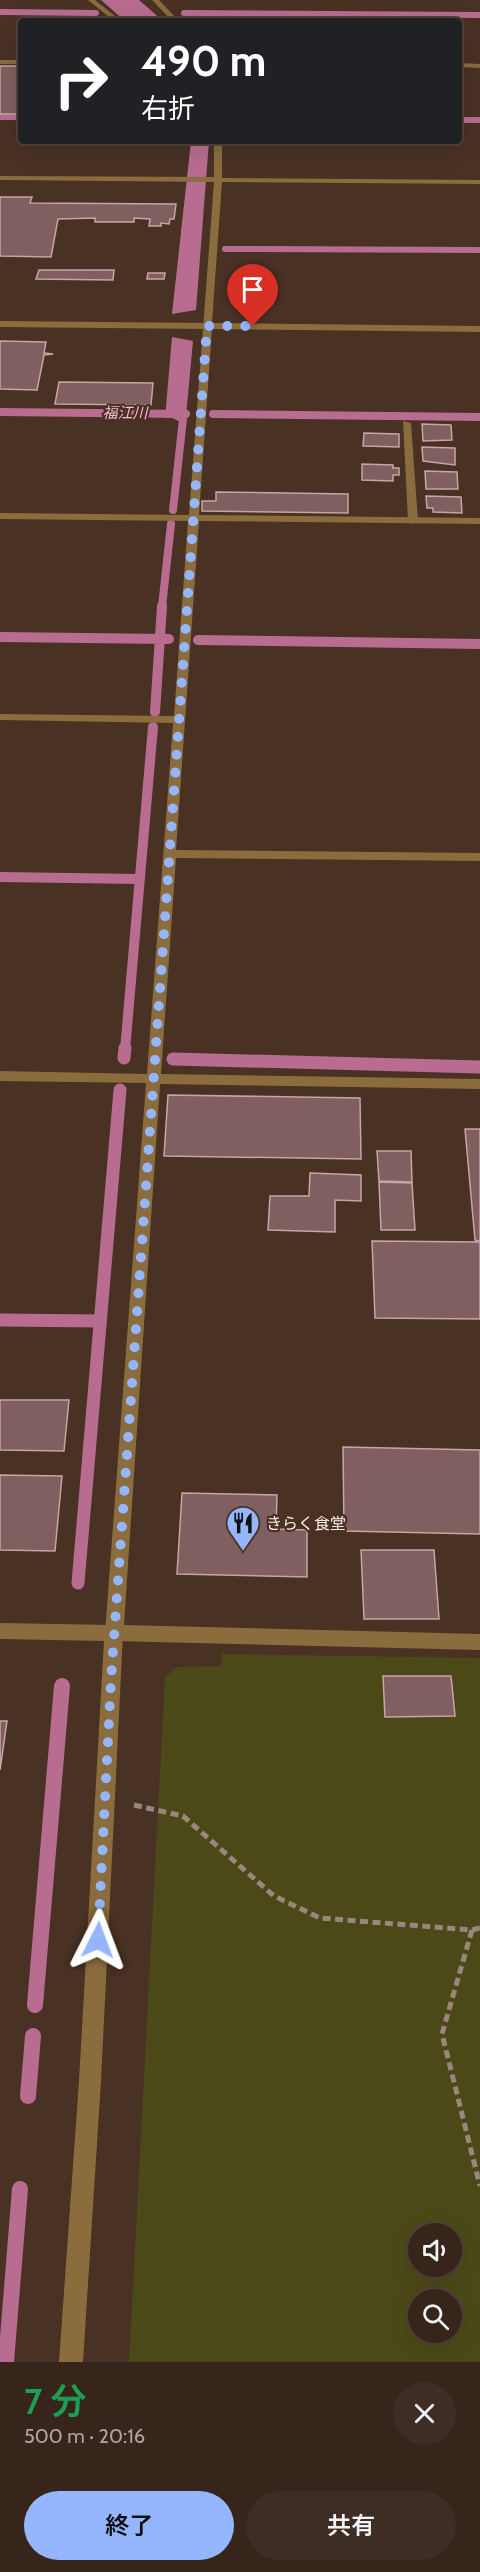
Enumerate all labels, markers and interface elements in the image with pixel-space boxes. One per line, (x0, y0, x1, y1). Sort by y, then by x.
text: 490 m (141, 35, 266, 87)
icon: right (42, 42, 120, 120)
text: 右折 (141, 92, 195, 125)
pin (227, 264, 278, 326)
icon: arrive (236, 273, 269, 306)
water label: 福江川 (102, 404, 149, 422)
restaurant icon: きらく食堂 (225, 1505, 261, 1552)
place label: きらく食堂 (266, 1514, 346, 1533)
position arrow (66, 1908, 130, 1972)
map controls (408, 2223, 462, 2343)
button: sound (408, 2223, 462, 2277)
button: search (408, 2289, 462, 2343)
text: 7 分 (24, 2379, 86, 2423)
button: close (393, 2382, 456, 2445)
text: 500 m · 20:16 (24, 2424, 145, 2448)
button: 終了 (24, 2491, 234, 2560)
button: 共有 (246, 2491, 456, 2560)

